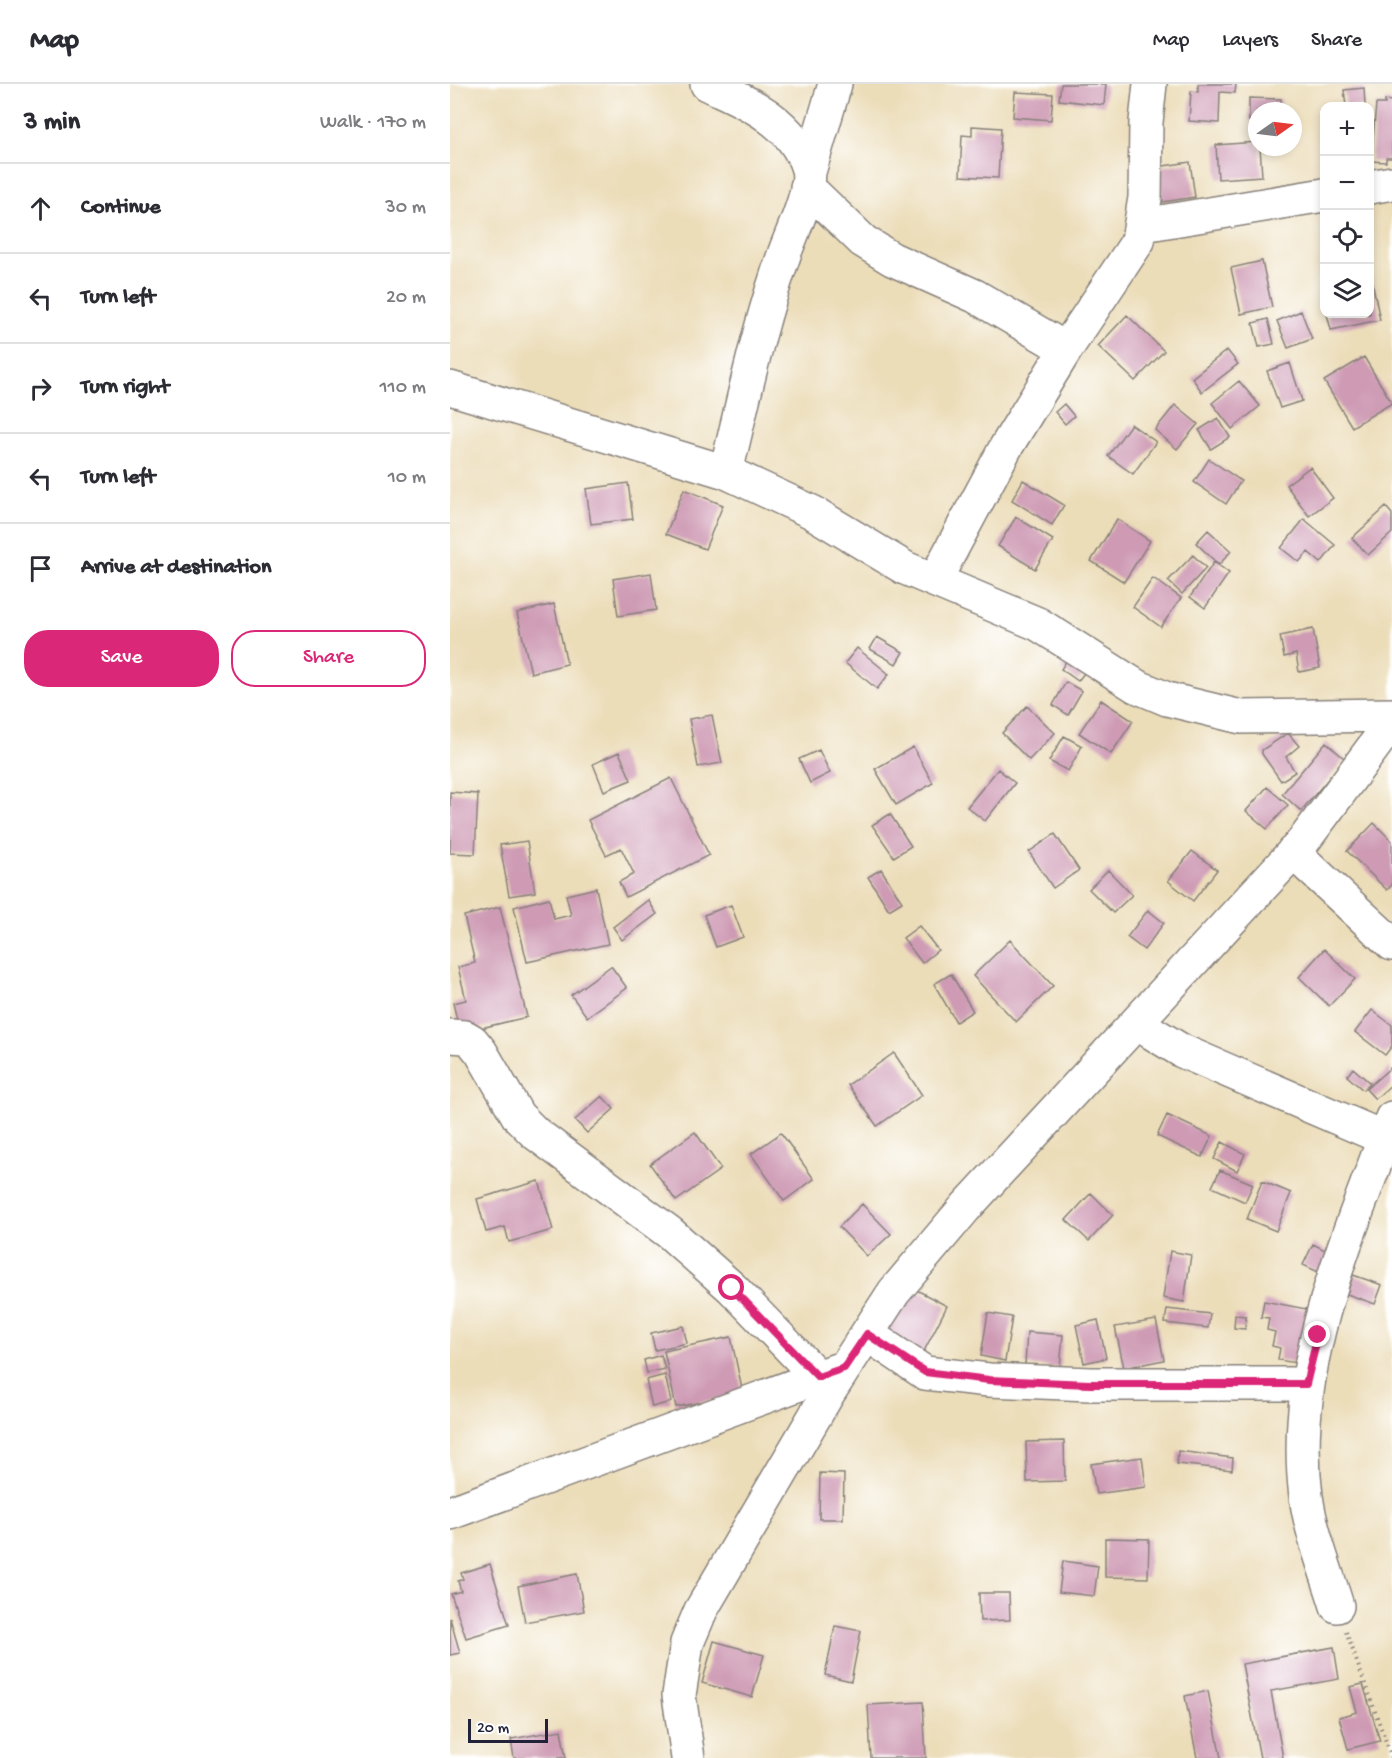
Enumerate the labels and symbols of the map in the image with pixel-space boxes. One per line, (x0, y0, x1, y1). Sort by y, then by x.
north arrow (1248, 102, 1302, 156)
route start (718, 1274, 744, 1300)
route end (1304, 1321, 1330, 1347)
scale bar (468, 1716, 548, 1744)

